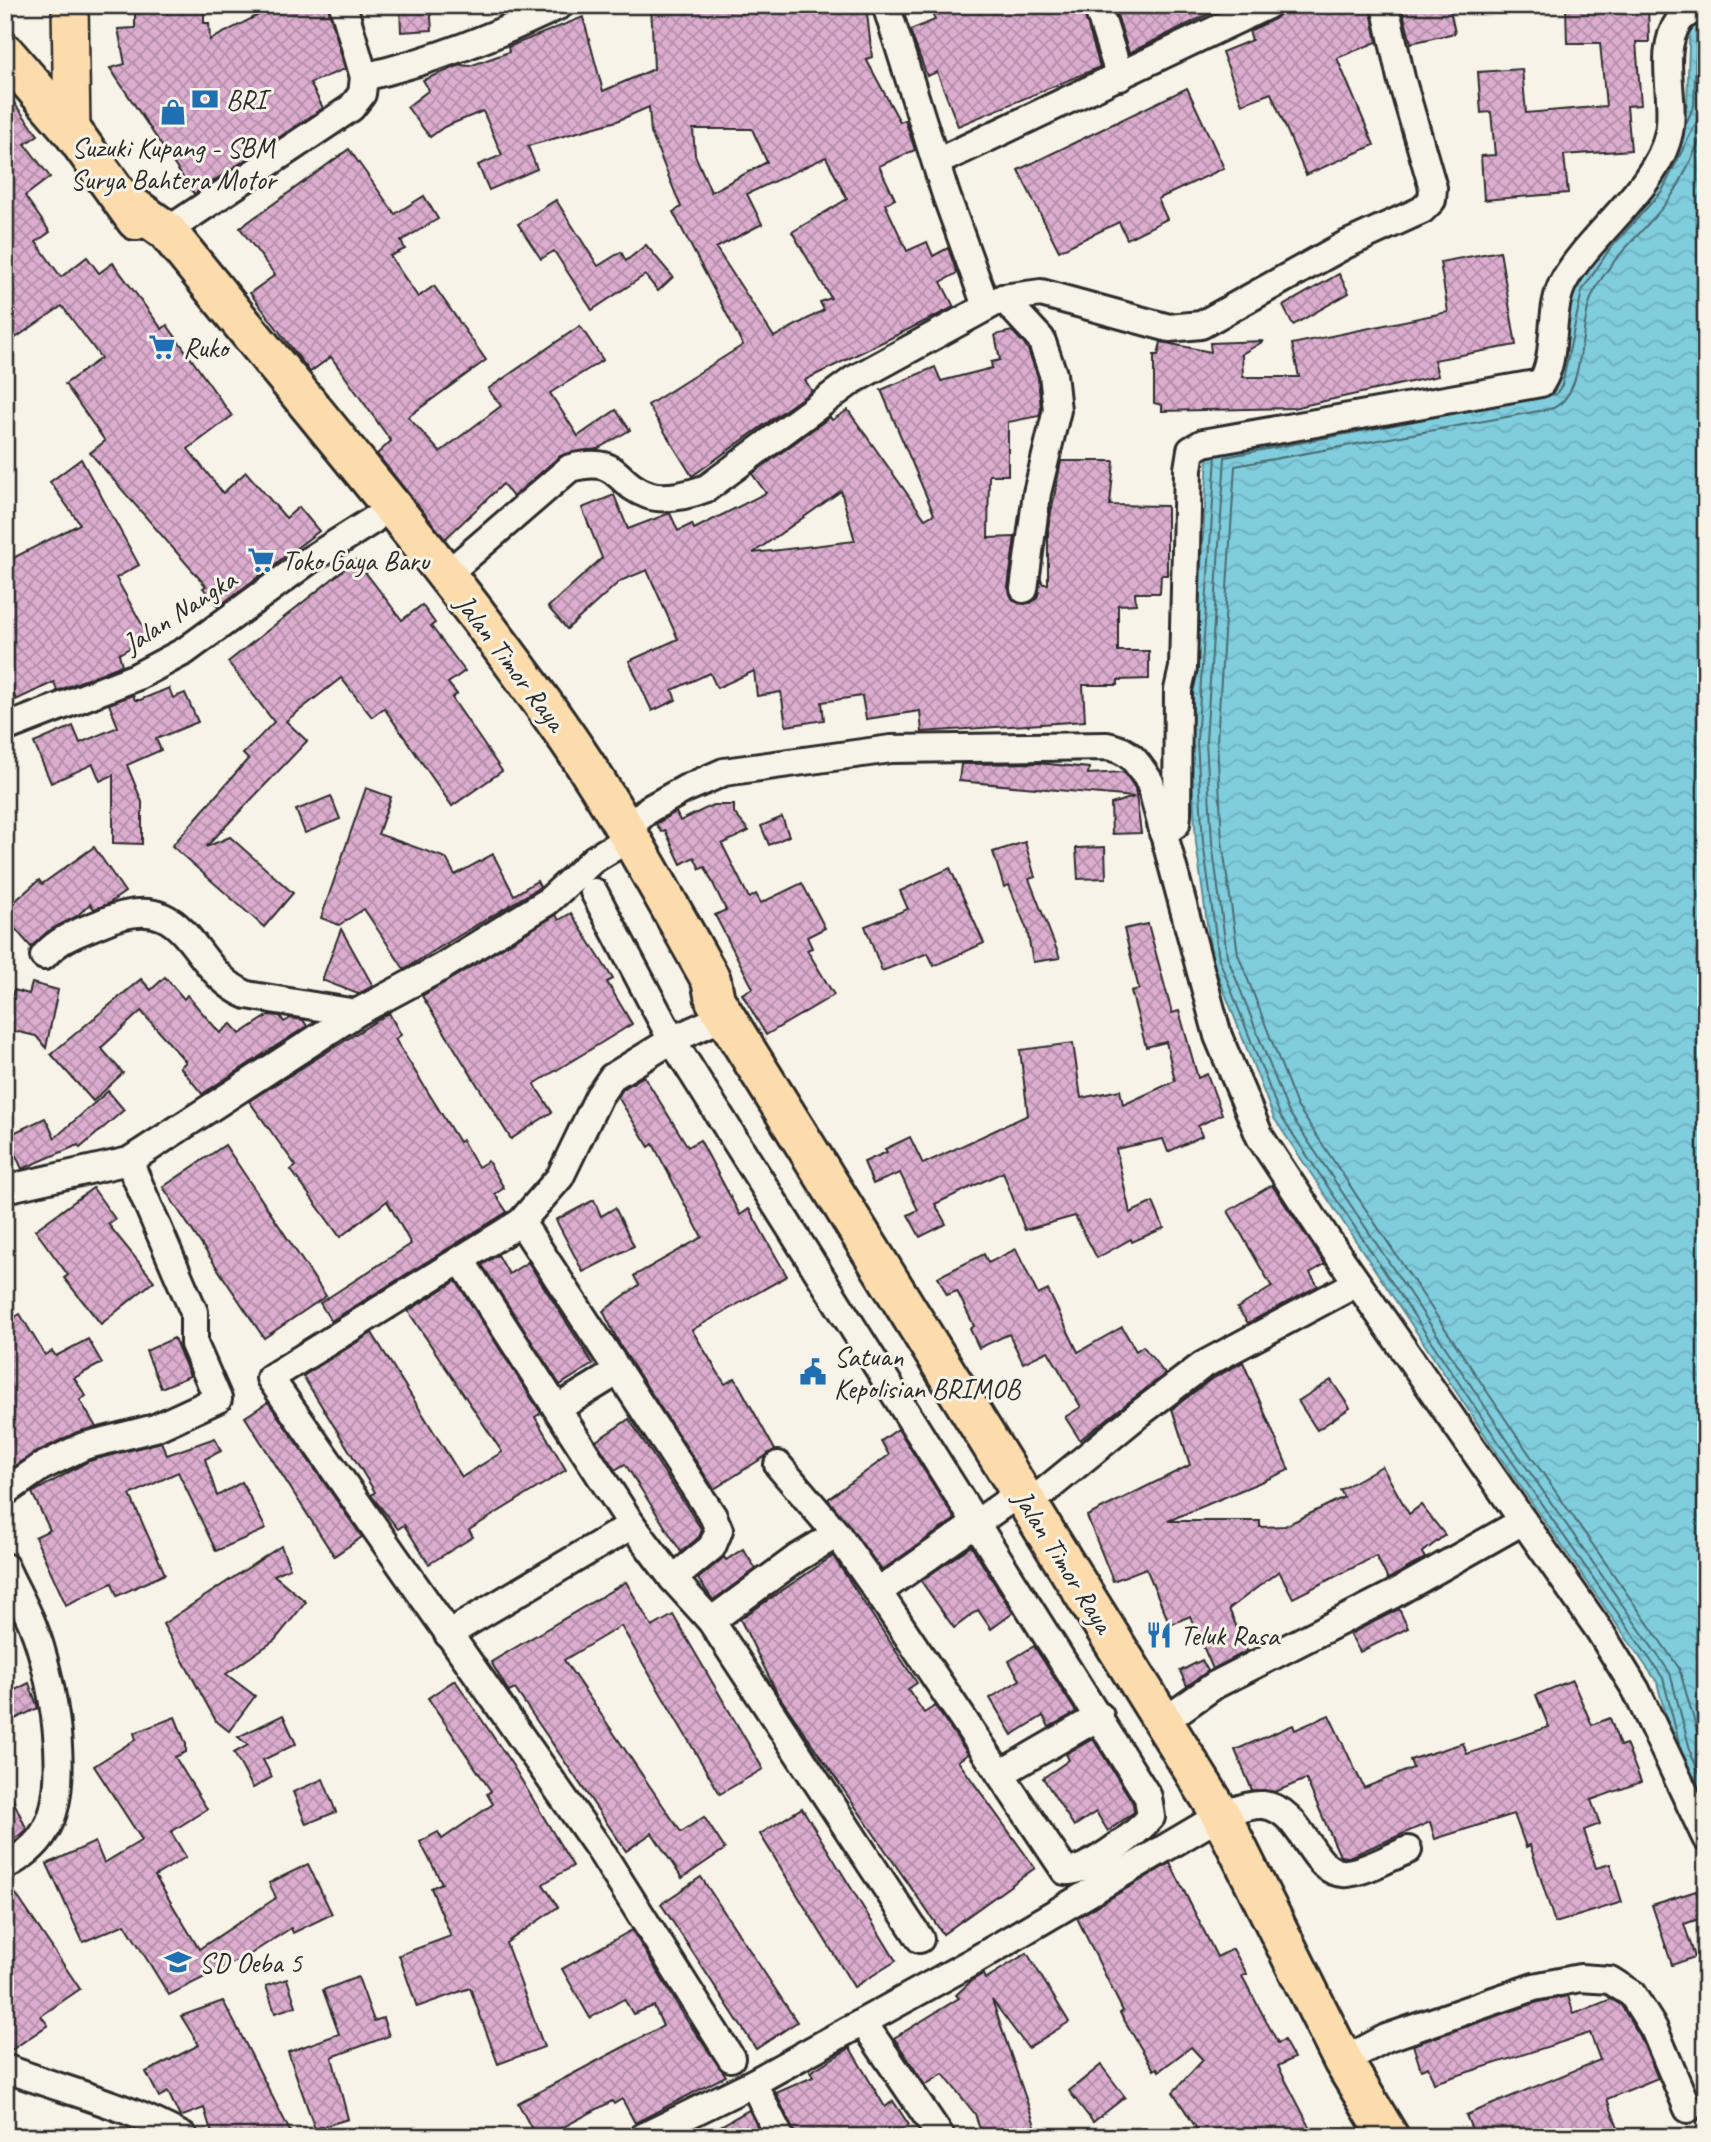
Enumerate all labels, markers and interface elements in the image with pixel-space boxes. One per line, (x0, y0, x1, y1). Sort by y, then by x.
place label: BRI (226, 82, 272, 117)
bank icon: BRI (190, 84, 220, 114)
shop icon: Suzuki Kupang - SBM Surya Bahtera Motor (158, 97, 188, 127)
place label: Suzuki Kupang - SBM Surya Bahtera Motor (70, 130, 279, 197)
place label: Ruko (183, 330, 231, 365)
supermarket icon: Ruko (147, 332, 177, 362)
place label: Toko Gaya Baru (282, 543, 431, 578)
supermarket icon: Toko Gaya Baru (246, 545, 276, 575)
street label: Jalan Nangka (114, 561, 244, 662)
street label: Jalan Timor Raya (447, 585, 575, 740)
place label: Satuan Kepolisian BRIMOB (834, 1339, 1022, 1406)
public building icon: Satuan Kepolisian BRIMOB (798, 1357, 828, 1387)
street label: Jalan Timor Raya (1005, 1481, 1123, 1641)
place label: Teluk Rasa (1180, 1618, 1281, 1653)
restaurant icon: Teluk Rasa (1144, 1620, 1174, 1650)
place label: SD Oeba 5 (199, 1945, 303, 1980)
school or university icon: SD Oeba 5 (163, 1947, 193, 1977)

